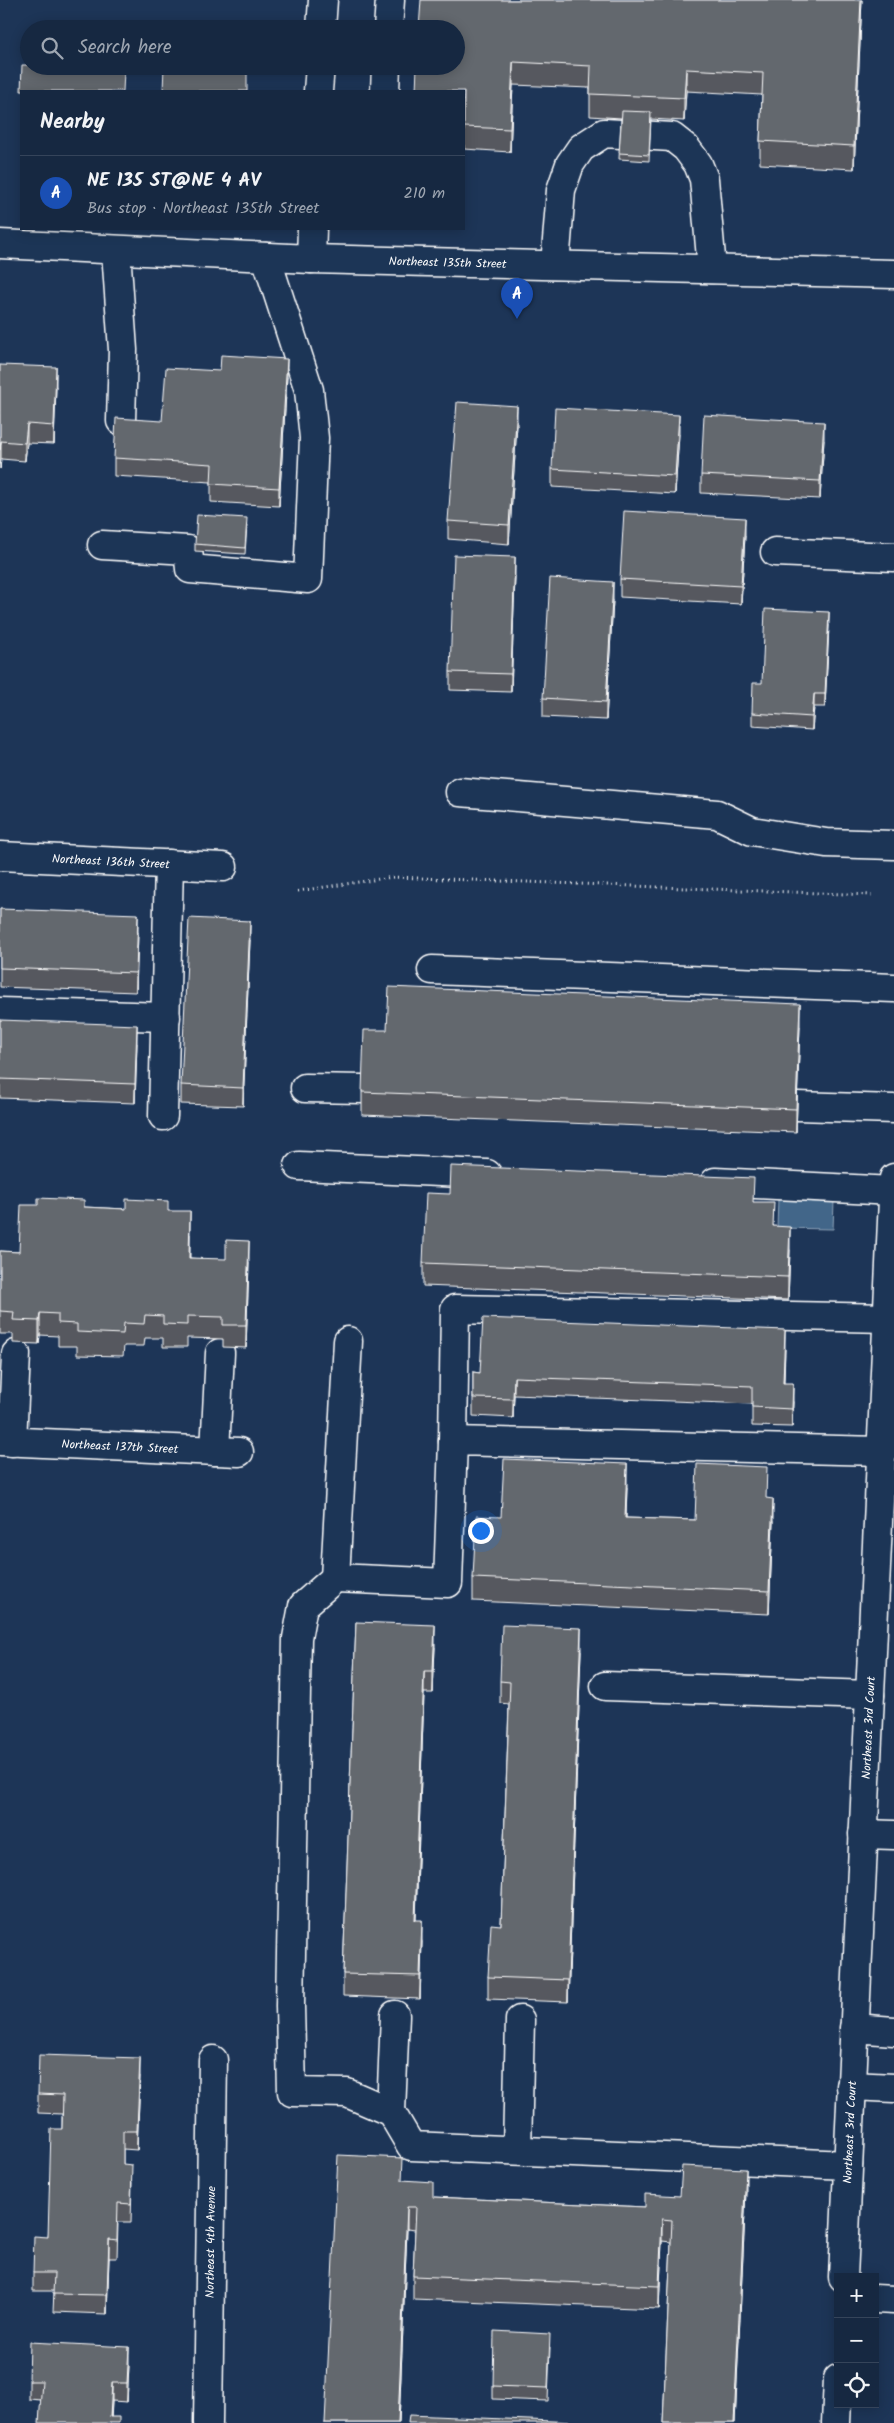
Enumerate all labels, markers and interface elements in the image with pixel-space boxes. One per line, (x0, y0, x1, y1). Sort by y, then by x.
search box (20, 20, 465, 75)
text: Search here (78, 33, 172, 63)
icon: search (38, 34, 66, 62)
text: Nearby (40, 106, 105, 139)
text: NE 135 ST@NE 4 AV (87, 166, 261, 196)
text: A (51, 181, 61, 206)
text: 210 m (404, 181, 445, 206)
text: Bus stop · Northeast 135th Street (87, 196, 319, 221)
street label: Northeast 135th Street (388, 252, 507, 274)
pin: A (501, 278, 533, 319)
street label: Northeast 136th Street (51, 849, 171, 874)
street label: Northeast 137th Street (61, 1434, 179, 1459)
your location (468, 1518, 494, 1544)
street label: Northeast 3rd Court (857, 1675, 880, 1779)
street label: Northeast 3rd Court (838, 2080, 862, 2184)
street label: Northeast 4th Avenue (200, 2185, 221, 2298)
map controls (834, 2273, 879, 2408)
button: + (834, 2273, 879, 2318)
button: − (834, 2318, 879, 2363)
button: locate (834, 2363, 879, 2408)

